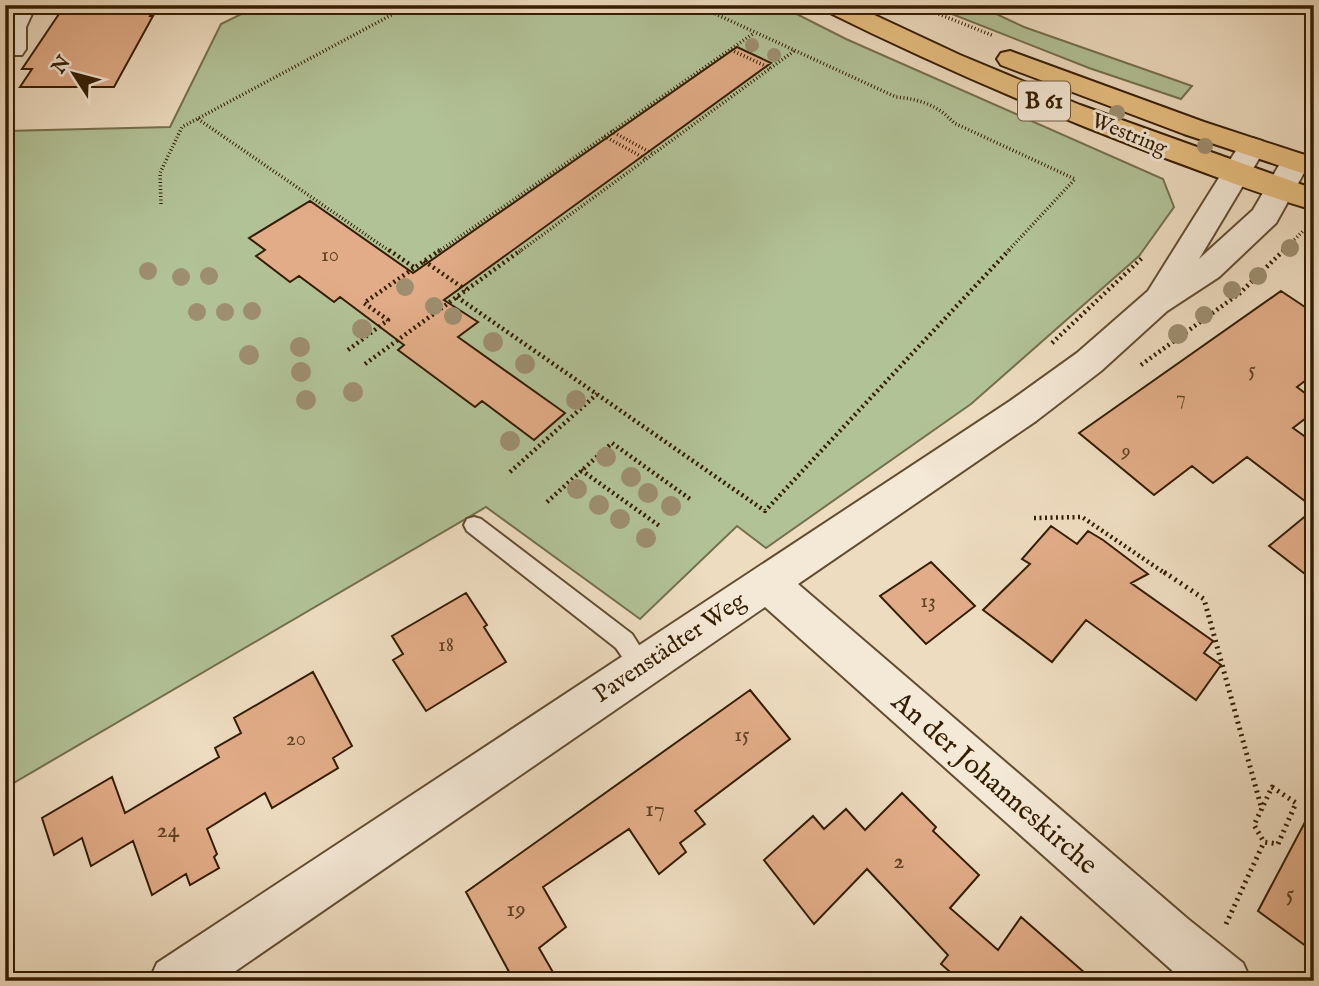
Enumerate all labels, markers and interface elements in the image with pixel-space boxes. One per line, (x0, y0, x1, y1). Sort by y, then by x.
north arrow (38, 38, 108, 108)
text: N (47, 51, 77, 80)
road number: B 61 (1018, 82, 1070, 120)
street label: Westring (1087, 108, 1171, 163)
house number: 10 (321, 242, 339, 269)
house number: 5 (1248, 357, 1256, 384)
house number: 7 (1176, 385, 1186, 412)
house number: 9 (1120, 438, 1131, 465)
street label: Pavenstädter Weg (588, 585, 753, 710)
house number: 13 (920, 588, 936, 615)
house number: 18 (438, 632, 454, 659)
street label: An der Johanneskirche (883, 684, 1104, 883)
house number: 15 (734, 722, 750, 749)
house number: 20 (286, 726, 306, 753)
house number: 17 (645, 794, 665, 825)
house number: 24 (156, 815, 180, 846)
house number: 2 (893, 846, 905, 877)
house number: 5 (1286, 879, 1295, 910)
house number: 19 (506, 894, 526, 925)

